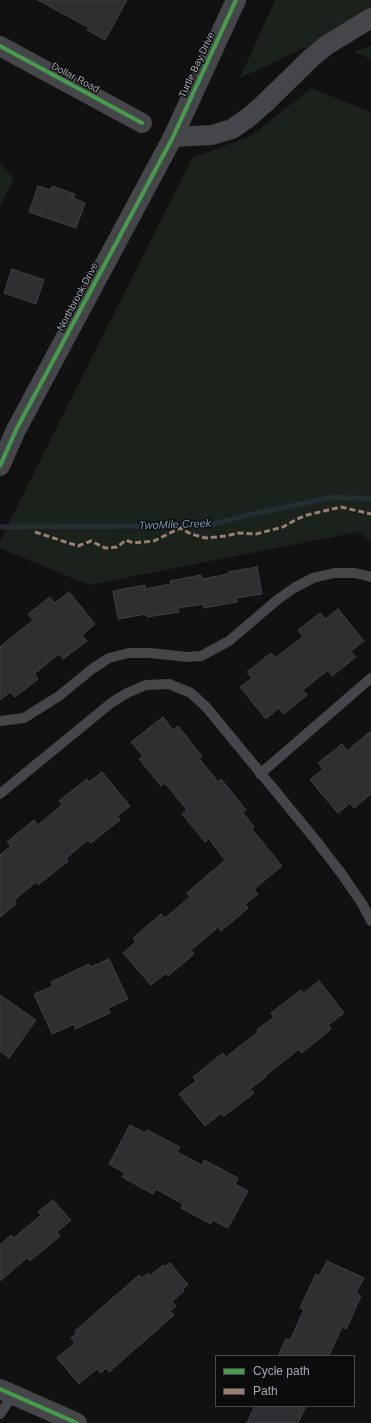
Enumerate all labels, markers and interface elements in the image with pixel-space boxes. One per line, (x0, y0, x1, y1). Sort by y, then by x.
street label: Turtle Bay Drive (176, 30, 218, 100)
street label: Dollar Road (49, 60, 101, 96)
street label: Northbrook Drive (55, 261, 101, 333)
water label: TwoMile Creek (139, 517, 211, 533)
legend (215, 1355, 355, 1407)
text: Cycle path (253, 1364, 310, 1378)
text: Path (253, 1384, 278, 1398)

